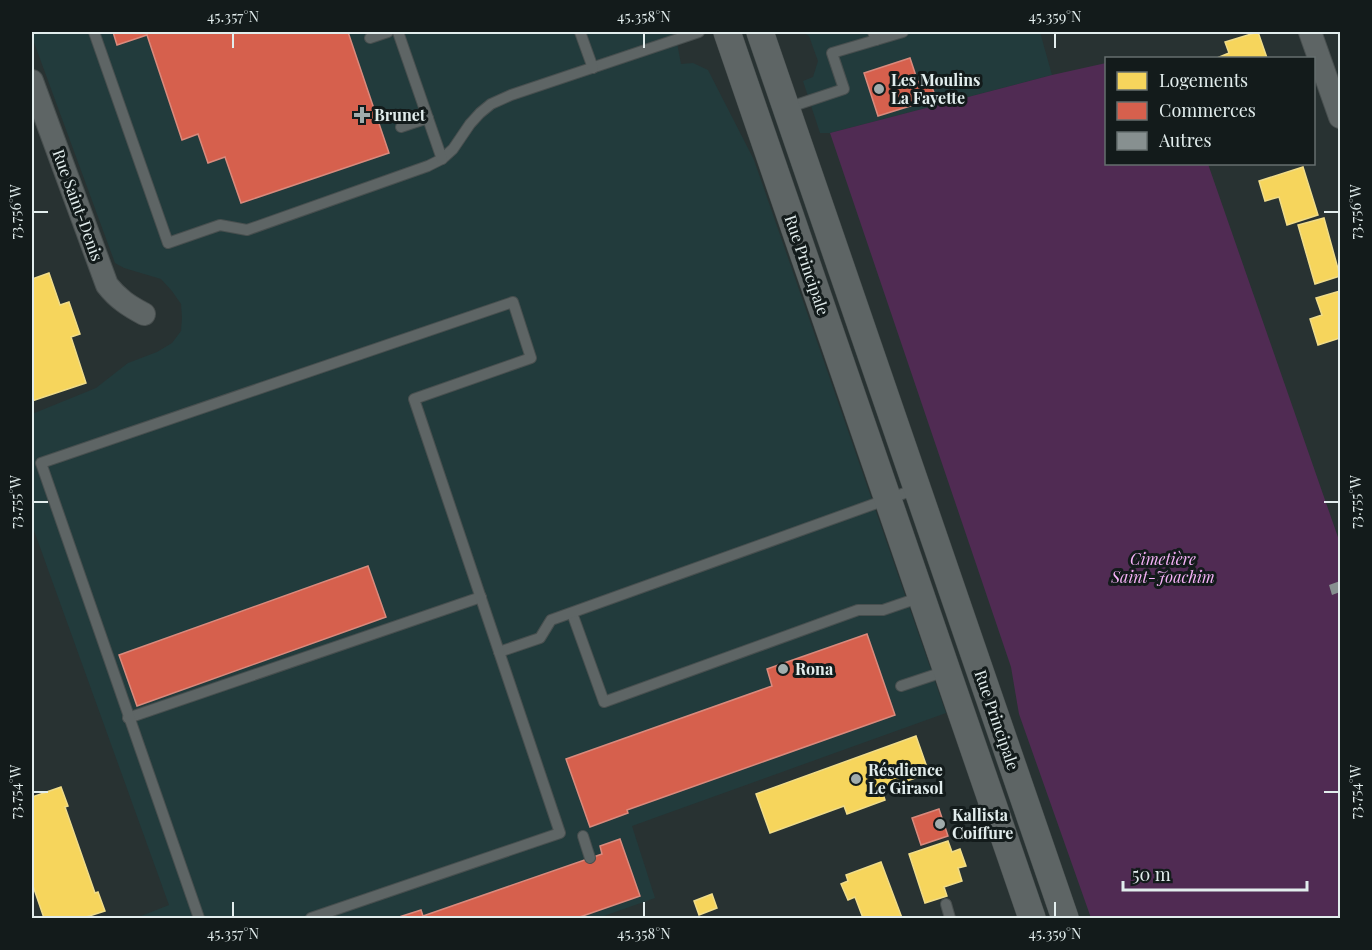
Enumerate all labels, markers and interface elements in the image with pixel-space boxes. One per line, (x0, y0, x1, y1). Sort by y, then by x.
text: 45.357°N (207, 6, 259, 26)
text: 45.358°N (617, 6, 671, 26)
text: 45.359°N (1028, 6, 1082, 26)
legend (1105, 57, 1315, 165)
text: Logements (1159, 68, 1248, 92)
place label: Les Moulins La Fayette (891, 69, 980, 108)
marker: Les Moulins La Fayette (872, 82, 886, 96)
text: Commerces (1159, 98, 1256, 122)
place label: Brunet (374, 104, 426, 125)
marker: Brunet (355, 108, 369, 122)
text: Autres (1158, 128, 1211, 152)
street label: Rue Saint-Denis (49, 146, 108, 264)
text: 73.756°W (5, 184, 25, 240)
text: 73.756°W (1345, 184, 1365, 240)
street label: Rue Principale (780, 212, 834, 318)
text: 73.755°W (5, 475, 25, 529)
text: 73.755°W (1345, 475, 1365, 529)
park label: Cimetière Saint-Joachim (1110, 548, 1215, 587)
place label: Rona (795, 658, 834, 679)
marker: Rona (776, 662, 790, 676)
street label: Rue Principale (970, 667, 1024, 773)
place label: Résdience Le Girasol (868, 759, 943, 798)
text: 73.754°W (5, 764, 25, 819)
text: 73.754°W (1345, 764, 1365, 819)
marker: Résdience Le Girasol (849, 772, 863, 786)
place label: Kallista Coiffure (952, 804, 1013, 843)
marker: Kallista Coiffure (933, 817, 947, 831)
scale bar (1123, 854, 1308, 892)
text: 50 m (1132, 862, 1171, 886)
text: 45.357°N (207, 923, 259, 943)
text: 45.358°N (617, 923, 671, 943)
text: 45.359°N (1028, 923, 1082, 943)

